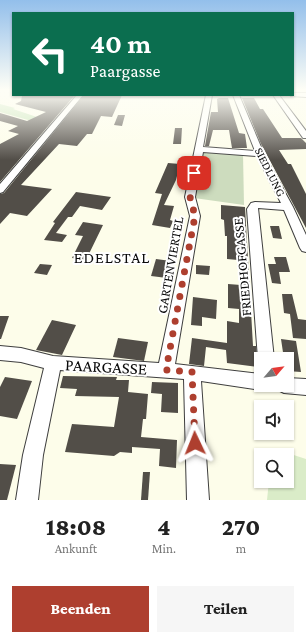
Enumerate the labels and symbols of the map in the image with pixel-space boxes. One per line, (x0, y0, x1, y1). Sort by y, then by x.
street label: SIEDLUNG (252, 145, 288, 199)
pin (177, 156, 211, 190)
street label: GARTENVIERTEL (154, 215, 186, 315)
street label: FRIEDHOFGASSE (230, 217, 254, 317)
district label: EDELSTAL (74, 249, 150, 266)
north arrow (254, 352, 294, 392)
street label: PAARGASSE (65, 355, 147, 379)
position arrow (174, 422, 216, 464)

